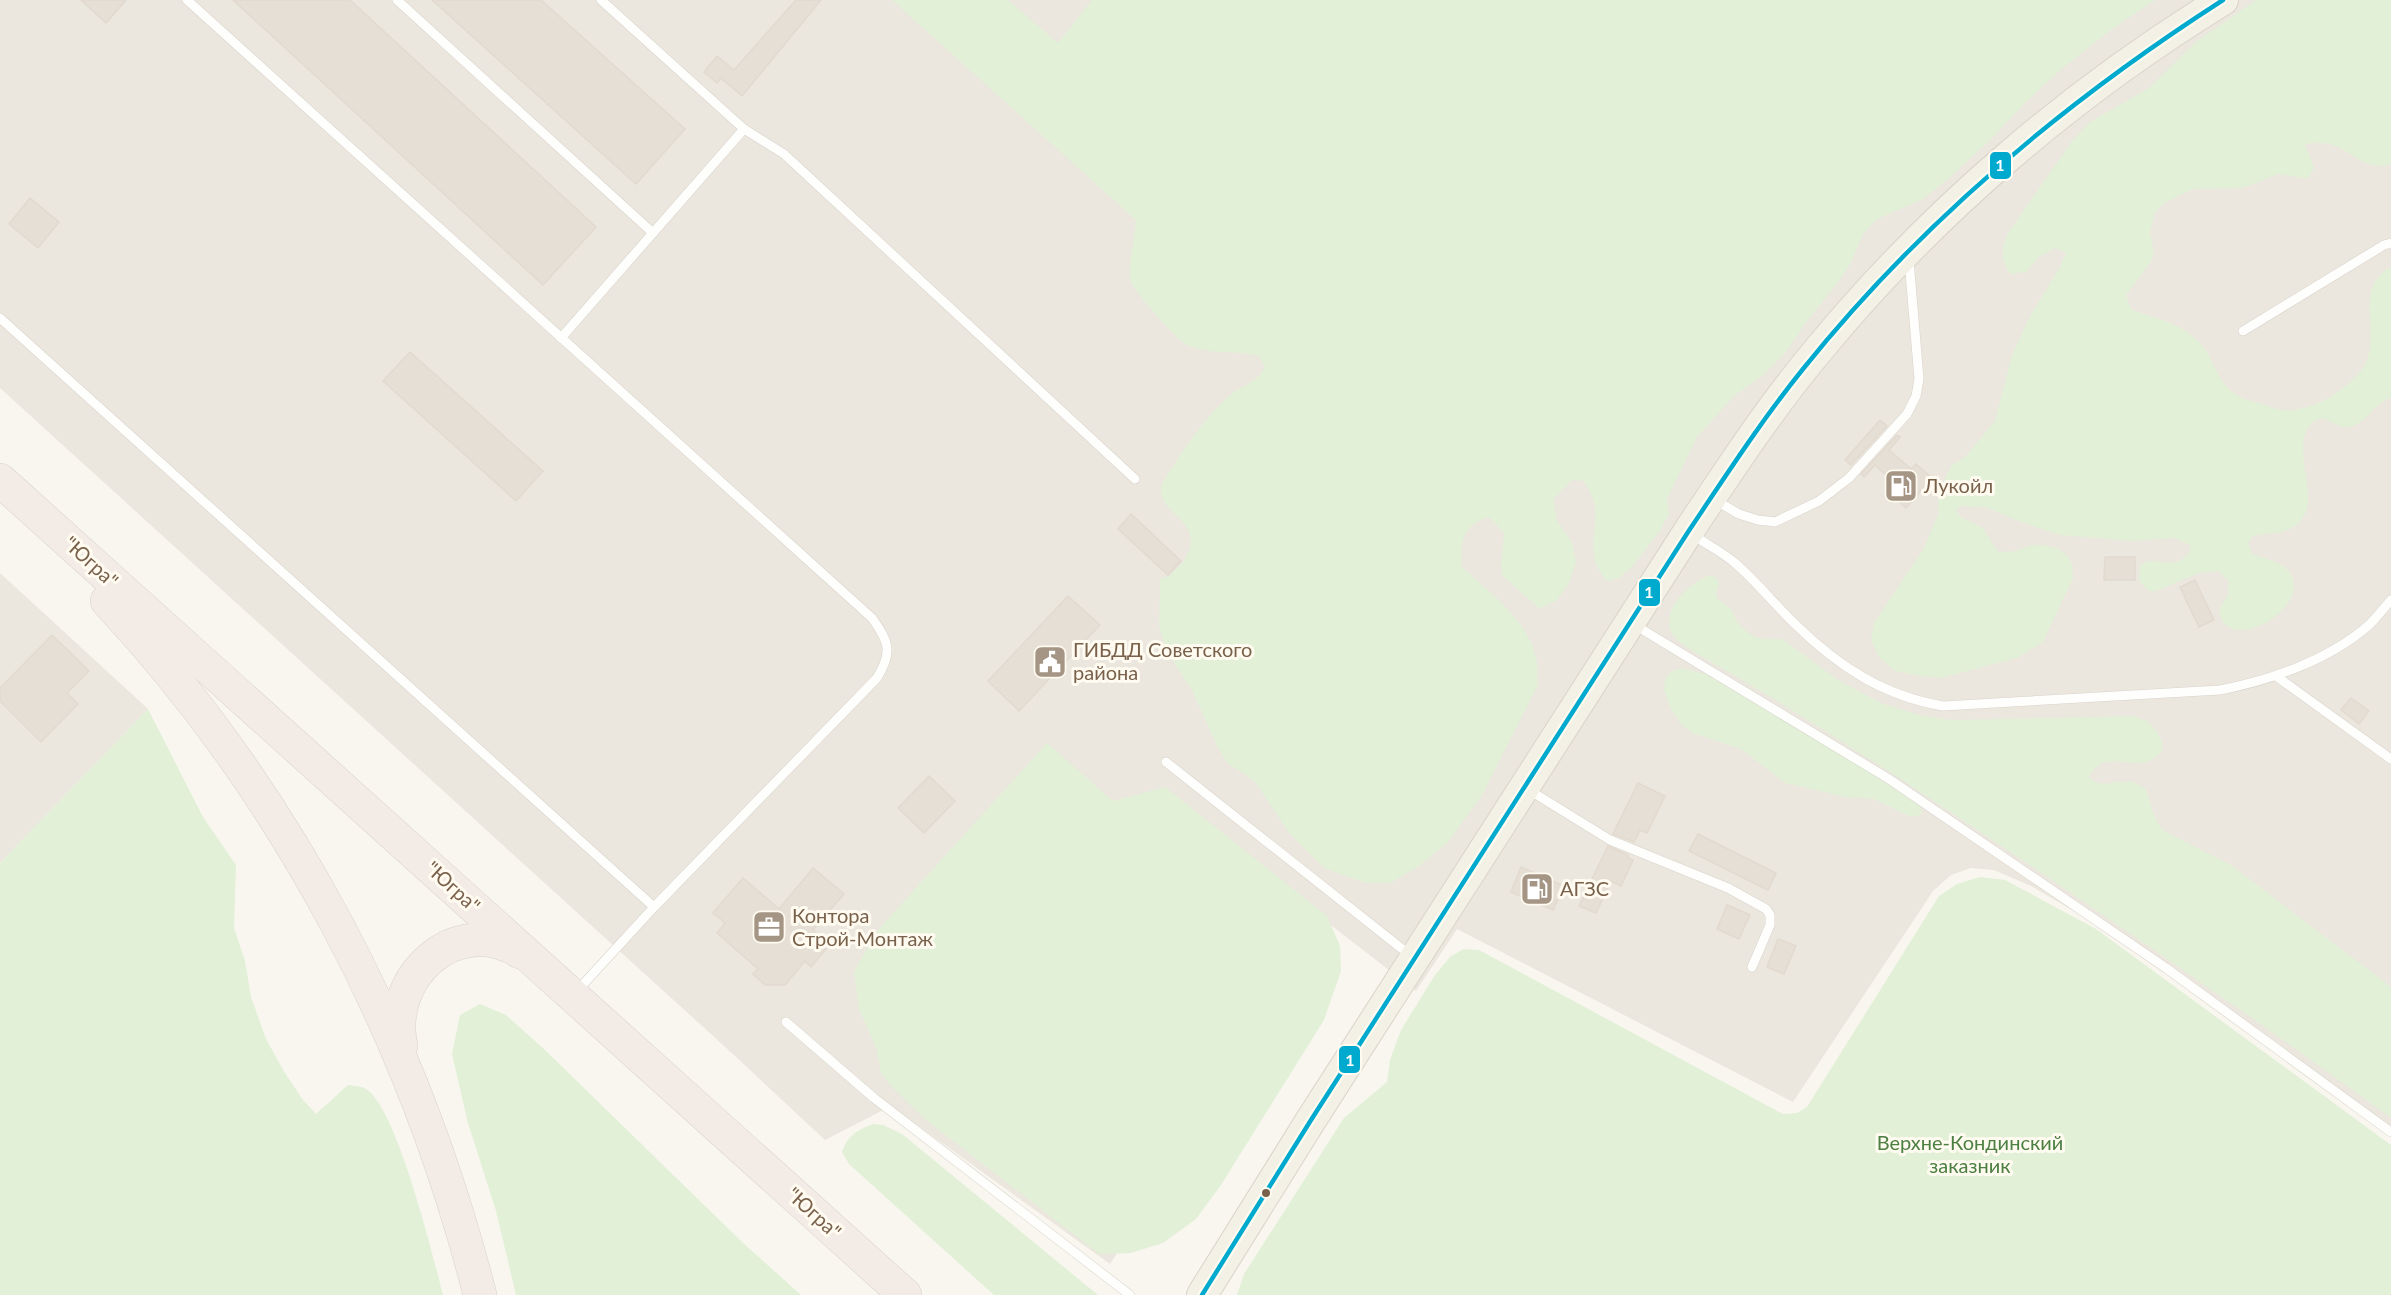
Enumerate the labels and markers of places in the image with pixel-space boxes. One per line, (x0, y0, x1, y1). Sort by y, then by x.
fuel station icon: Лукойл (1883, 468, 1919, 504)
place label: Лукойл (1923, 473, 1993, 497)
place label: ГИБДД Советского района (1073, 637, 1252, 684)
public building icon: ГИБДД Советского района (1032, 644, 1068, 680)
fuel station icon: АГЗС (1519, 871, 1555, 907)
place label: АГЗС (1560, 876, 1609, 900)
place label: Контора Строй-Монтаж (792, 903, 933, 950)
office icon: Контора Строй-Монтаж (751, 909, 787, 945)
unlabelled marker (1260, 1187, 1272, 1199)

